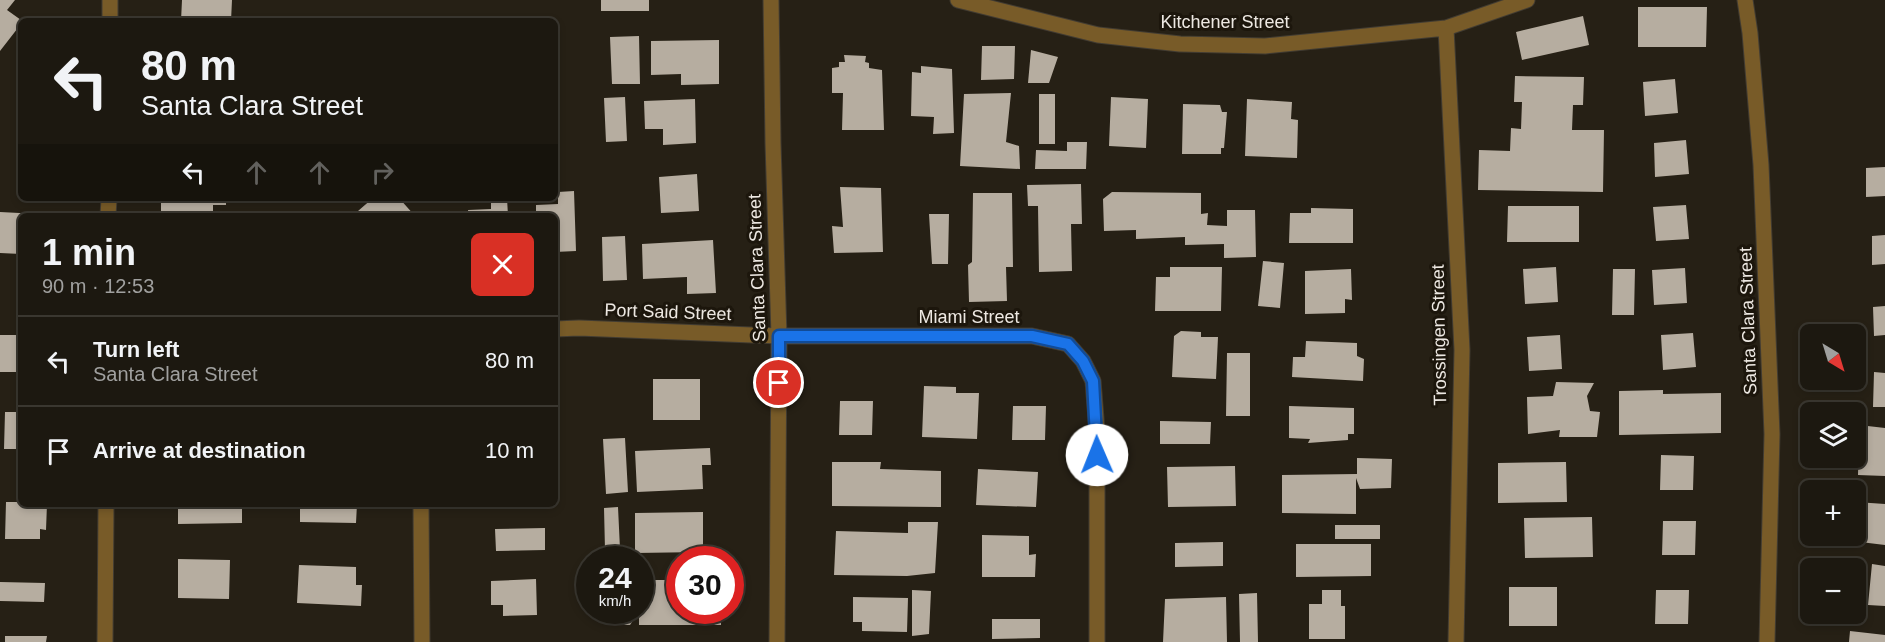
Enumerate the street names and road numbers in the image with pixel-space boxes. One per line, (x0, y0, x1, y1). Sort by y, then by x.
street label: Kitchener Street (1160, 12, 1290, 32)
street label: Santa Clara Street (744, 194, 770, 342)
street label: Santa Clara Street (1735, 247, 1761, 395)
street label: Trossingen Street (1428, 264, 1450, 406)
street label: Port Said Street (604, 300, 732, 324)
street label: Miami Street (918, 307, 1020, 327)

